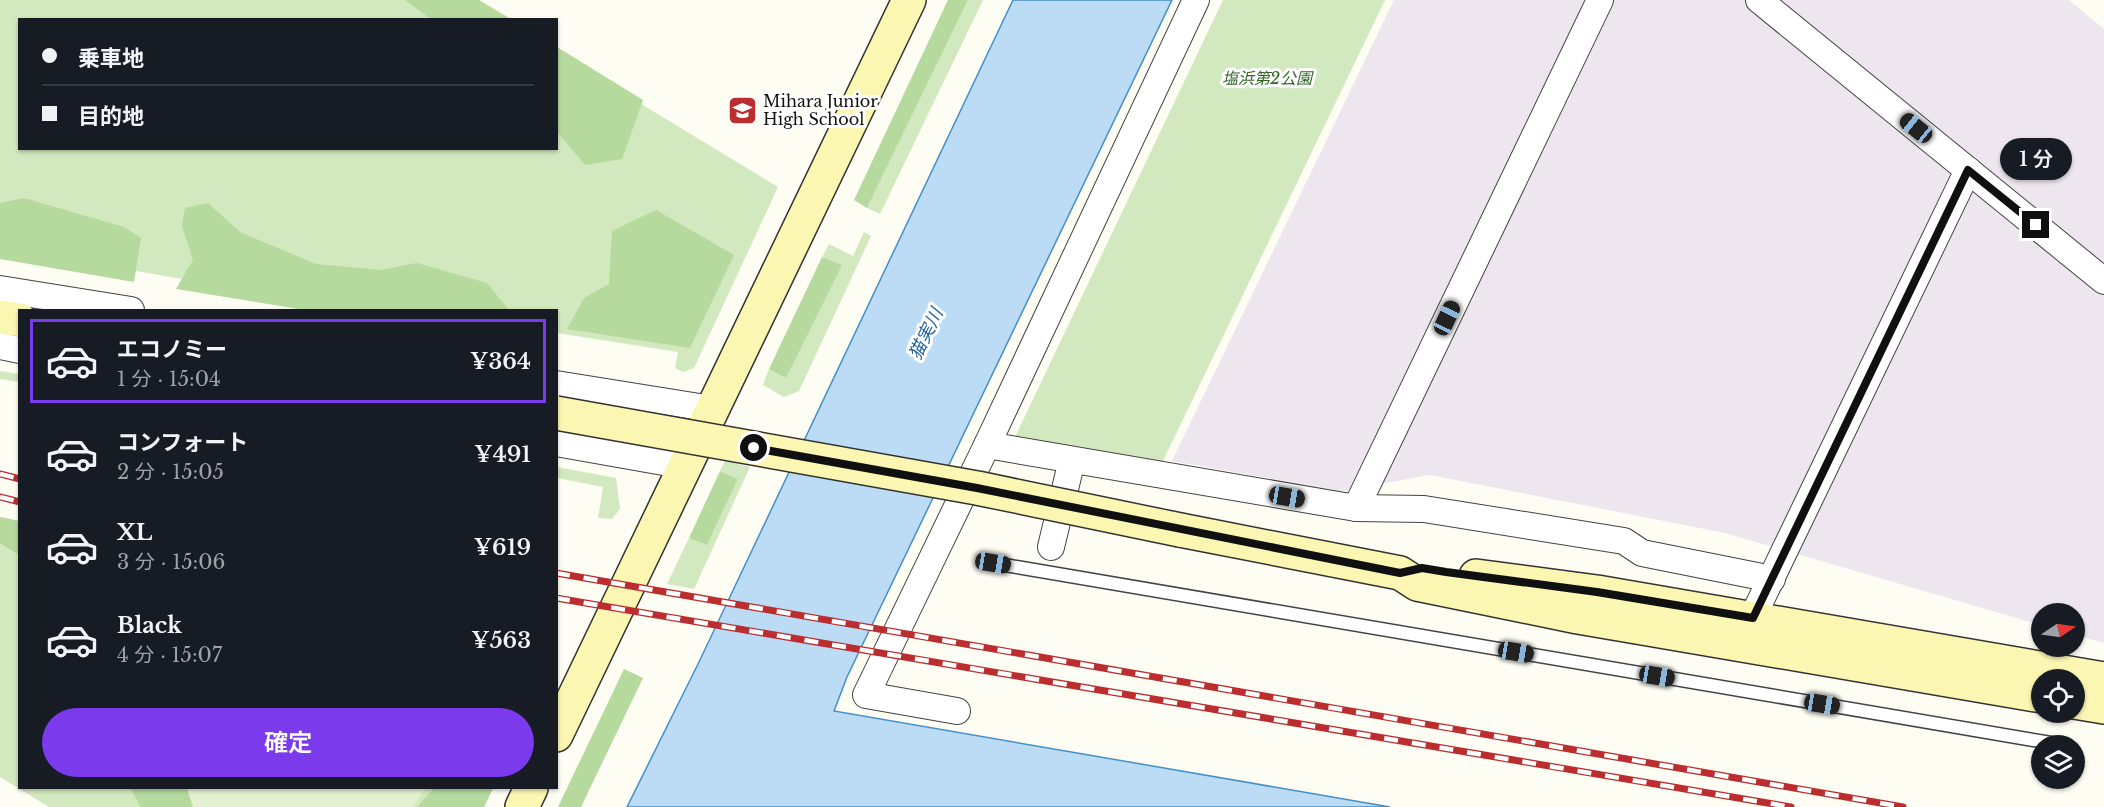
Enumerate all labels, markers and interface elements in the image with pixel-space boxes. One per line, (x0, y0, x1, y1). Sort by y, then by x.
text: 乗車地 (78, 45, 144, 72)
park label: 塩浜第2公園 (1222, 68, 1314, 88)
place label: Mihara Junior High School (763, 91, 878, 129)
school or university icon: Mihara Junior High School (726, 94, 758, 126)
text: 目的地 (78, 103, 144, 130)
car (1896, 110, 1936, 146)
callout: 1 分 (2000, 138, 2072, 180)
text: 1 分 (2019, 147, 2053, 171)
route end (2022, 211, 2049, 238)
car (1431, 298, 1463, 338)
water label: 猫実川 (904, 303, 949, 363)
icon: car (45, 334, 99, 388)
text: エコノミー (117, 336, 227, 363)
text: ¥364 (470, 348, 531, 375)
text: 1 分 · 15:04 (117, 367, 221, 391)
icon: car (45, 427, 99, 481)
text: コンフォート (117, 429, 248, 456)
route start (740, 434, 767, 461)
text: ¥491 (474, 441, 531, 468)
text: 2 分 · 15:05 (117, 460, 224, 484)
car (1268, 485, 1306, 509)
text: XL (117, 519, 152, 546)
icon: car (45, 520, 99, 574)
text: ¥619 (474, 534, 531, 561)
text: 3 分 · 15:06 (117, 550, 225, 574)
car (974, 551, 1012, 575)
north arrow (2031, 603, 2085, 657)
map controls (2031, 603, 2085, 789)
text: Black (117, 612, 182, 639)
icon: car (45, 613, 99, 667)
text: ¥563 (471, 627, 531, 654)
car (1497, 640, 1535, 664)
text: 4 分 · 15:07 (117, 643, 222, 667)
car (1638, 664, 1676, 688)
button: locate (2031, 669, 2085, 723)
car (1803, 692, 1841, 716)
button: 確定 (42, 708, 534, 777)
button: layers (2031, 735, 2085, 789)

